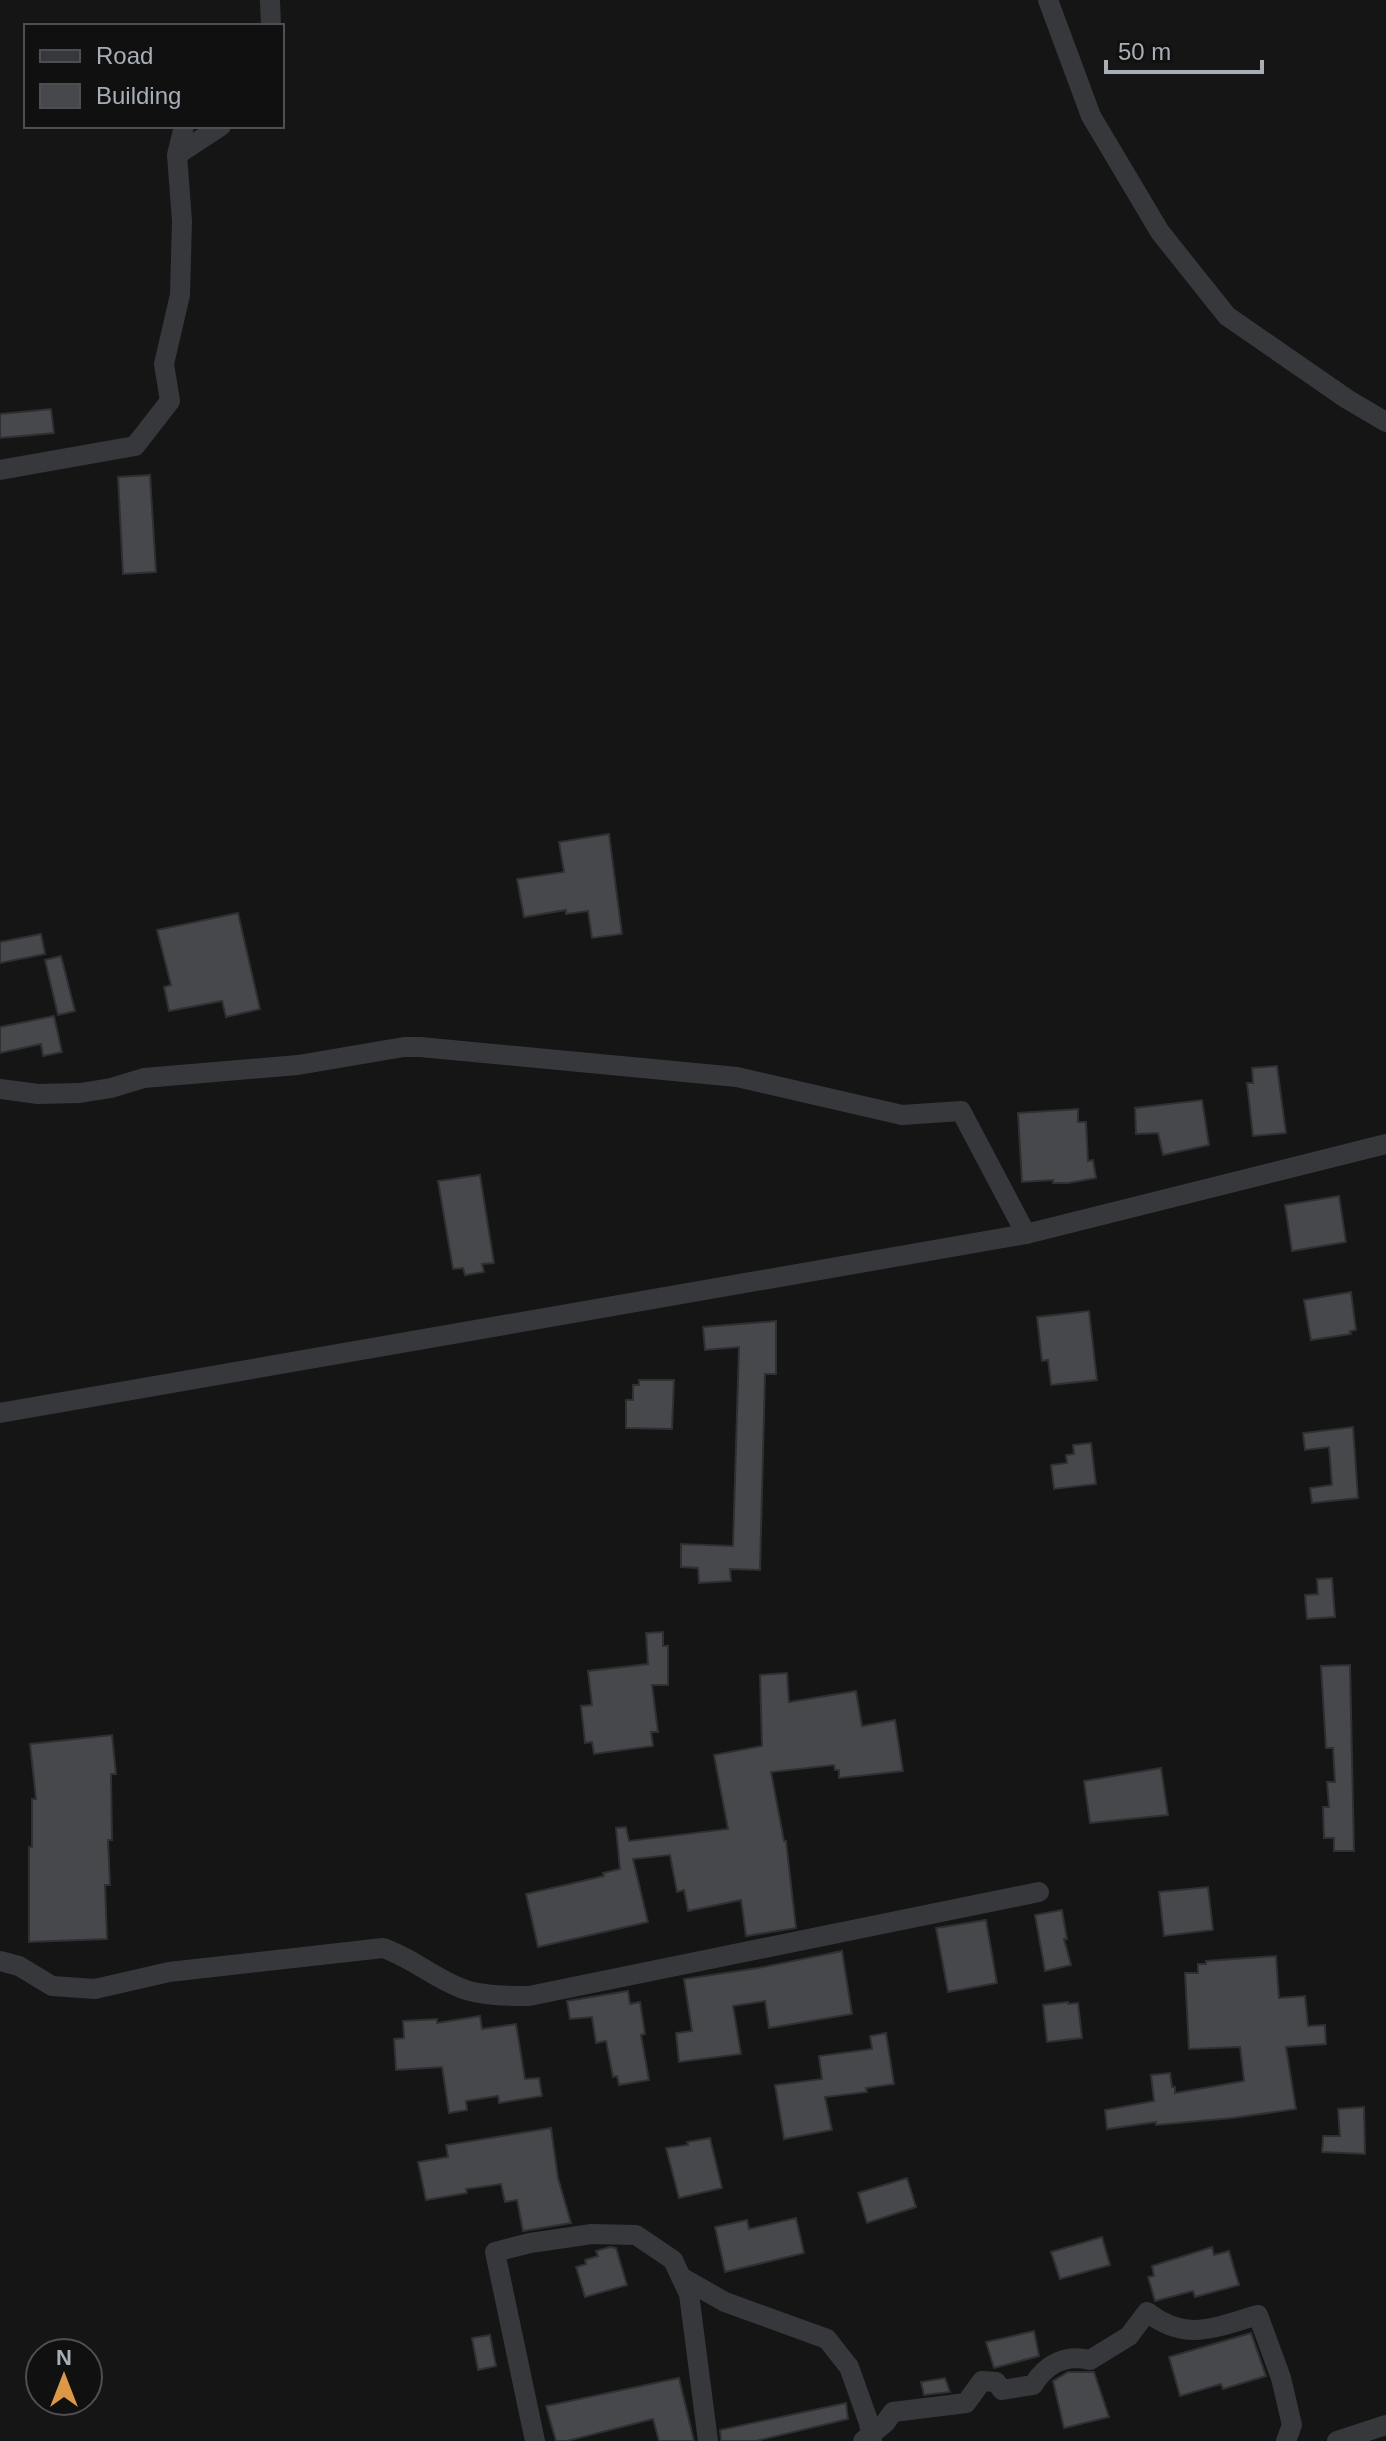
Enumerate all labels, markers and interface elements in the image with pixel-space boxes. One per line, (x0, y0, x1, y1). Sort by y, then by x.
legend (24, 24, 284, 128)
scale bar (1106, 24, 1262, 74)
text: 50 m (1118, 38, 1171, 65)
text: Road (96, 42, 153, 69)
text: Building (96, 82, 181, 109)
north arrow (24, 2337, 104, 2417)
text: N (56, 2345, 72, 2370)

